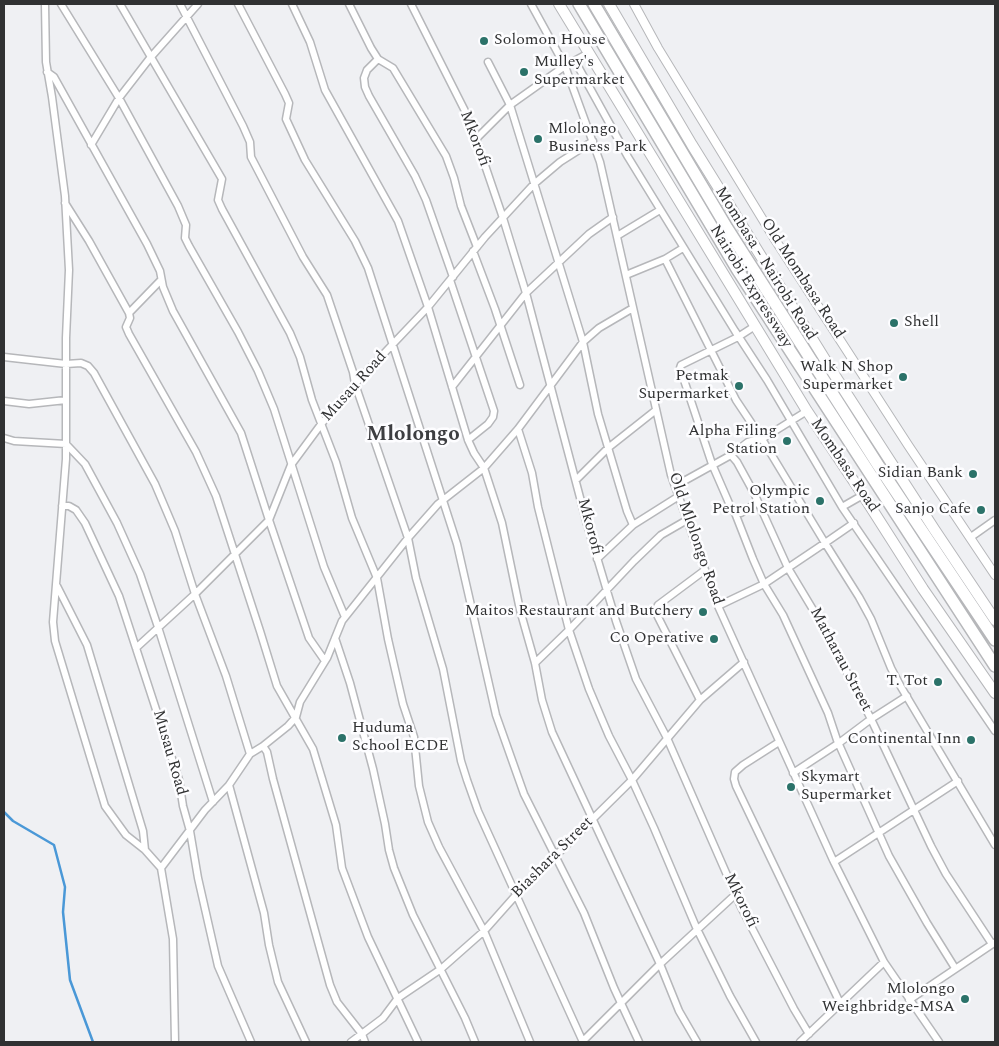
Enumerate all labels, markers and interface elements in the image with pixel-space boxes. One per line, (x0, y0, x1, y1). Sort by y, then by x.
place label: Solomon House (494, 31, 606, 51)
marker: Solomon House (478, 35, 490, 47)
place label: Mulley's Supermarket (534, 53, 625, 91)
marker: Mulley's Supermarket (518, 66, 530, 78)
street label: Mkorofi (455, 108, 493, 170)
place label: Mlolongo Business Park (548, 120, 647, 158)
marker: Mlolongo Business Park (532, 133, 544, 145)
street label: Mombasa - Nairobi Road (710, 184, 820, 344)
street label: Old Mombasa Road (756, 215, 848, 343)
street label: Nairobi Expressway (704, 222, 796, 352)
place label: Shell (904, 313, 939, 333)
marker: Shell (888, 317, 900, 329)
street label: Musau Road (318, 348, 392, 426)
place label: Walk N Shop Supermarket (800, 358, 893, 396)
place label: Petmak Supermarket (638, 367, 729, 405)
marker: Walk N Shop Supermarket (897, 371, 909, 383)
marker: Petmak Supermarket (733, 380, 745, 392)
street label: Mombasa Road (805, 415, 883, 517)
place label: Alpha Filing Station (688, 422, 777, 460)
district label: Mlolongo (366, 423, 460, 449)
marker: Alpha Filing Station (781, 435, 793, 447)
place label: Sidian Bank (878, 464, 963, 484)
marker: Sidian Bank (967, 468, 979, 480)
street label: Old Mlolongo Road (663, 470, 727, 608)
place label: Olympic Petrol Station (712, 482, 810, 520)
marker: Olympic Petrol Station (814, 495, 826, 507)
street label: Mkorofi (572, 496, 606, 558)
place label: Sanjo Cafe (895, 500, 971, 520)
marker: Sanjo Cafe (975, 504, 987, 516)
place label: Maitos Restaurant and Butchery (465, 602, 693, 622)
street label: Matharau Street (804, 605, 876, 715)
marker: Maitos Restaurant and Butchery (697, 606, 709, 618)
place label: Co Operative (610, 629, 704, 649)
marker: Co Operative (708, 633, 720, 645)
place label: T. Tot (886, 672, 928, 692)
marker: T. Tot (932, 676, 944, 688)
street label: Musau Road (148, 708, 190, 798)
place label: Huduma School ECDE (352, 719, 449, 757)
place label: Continental Inn (847, 730, 961, 750)
marker: Huduma School ECDE (336, 732, 348, 744)
marker: Continental Inn (965, 734, 977, 746)
place label: Skymart Supermarket (801, 768, 892, 806)
marker: Skymart Supermarket (785, 781, 797, 793)
street label: Biashara Street (508, 813, 598, 903)
street label: Mkorofi (719, 871, 761, 931)
place label: Mlolongo Weighbridge-MSA (822, 980, 955, 1018)
marker: Mlolongo Weighbridge-MSA (959, 993, 971, 1005)

